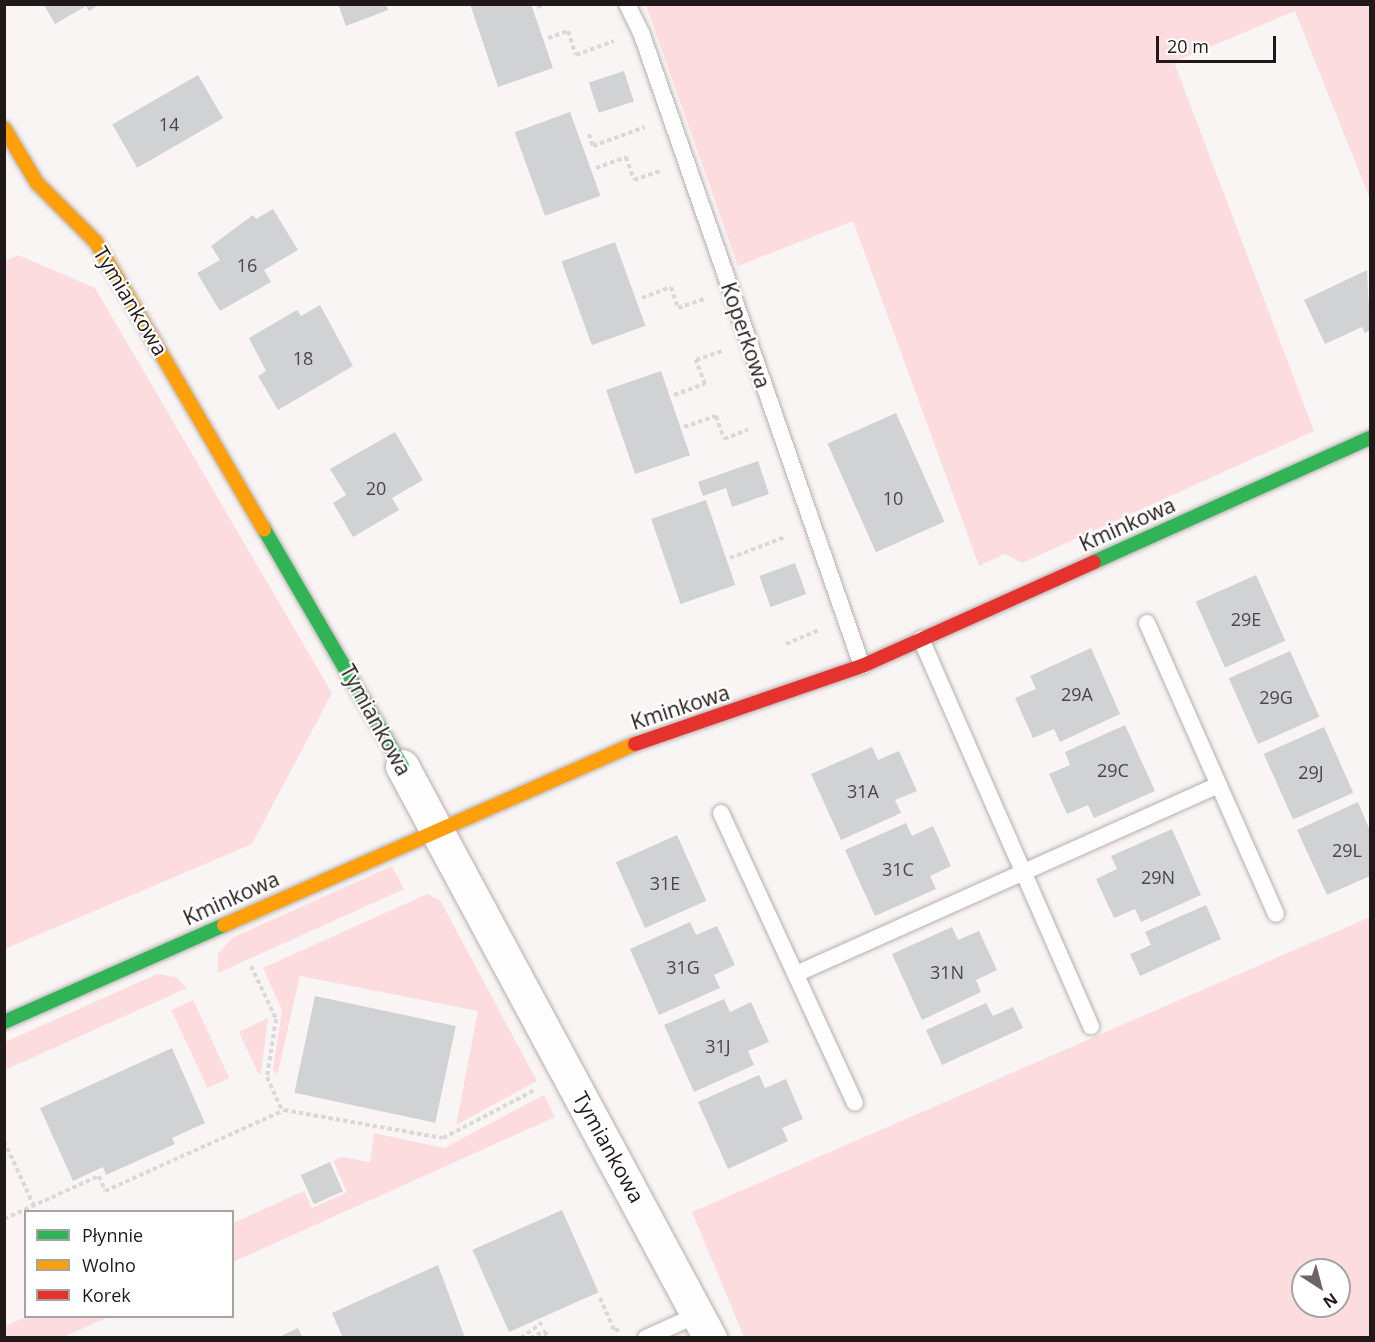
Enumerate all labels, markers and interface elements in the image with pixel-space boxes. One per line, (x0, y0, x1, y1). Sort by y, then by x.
scale bar (1159, 24, 1279, 62)
text: 20 m (1167, 34, 1209, 58)
house number: 14 (159, 113, 179, 135)
street label: Tymiankowa (89, 242, 173, 360)
house number: 16 (237, 254, 257, 276)
street label: Koperkowa (716, 279, 776, 391)
house number: 18 (293, 347, 313, 369)
house number: 20 (366, 477, 386, 499)
house number: 10 (883, 487, 903, 509)
street label: Kminkowa (1075, 492, 1179, 556)
house number: 29E (1231, 608, 1261, 630)
street label: Tymiankowa (335, 660, 417, 780)
street label: Kminkowa (628, 679, 732, 735)
house number: 29A (1061, 683, 1093, 705)
house number: 29G (1259, 686, 1293, 708)
house number: 29C (1097, 759, 1129, 781)
house number: 29J (1298, 761, 1324, 783)
house number: 31A (847, 780, 879, 802)
house number: 29L (1332, 839, 1362, 861)
house number: 31C (882, 858, 914, 880)
street label: Kminkowa (179, 866, 283, 930)
house number: 29N (1141, 866, 1175, 888)
house number: 31E (650, 872, 680, 894)
house number: 31G (666, 956, 700, 978)
house number: 31N (930, 961, 964, 983)
house number: 31J (705, 1035, 731, 1057)
street label: Tymiankowa (568, 1087, 650, 1207)
legend (24, 1210, 234, 1318)
text: Płynnie (82, 1223, 143, 1247)
text: Wolno (82, 1253, 136, 1277)
north arrow (1291, 1258, 1351, 1318)
text: Korek (82, 1283, 131, 1307)
text: N (1319, 1288, 1342, 1314)

